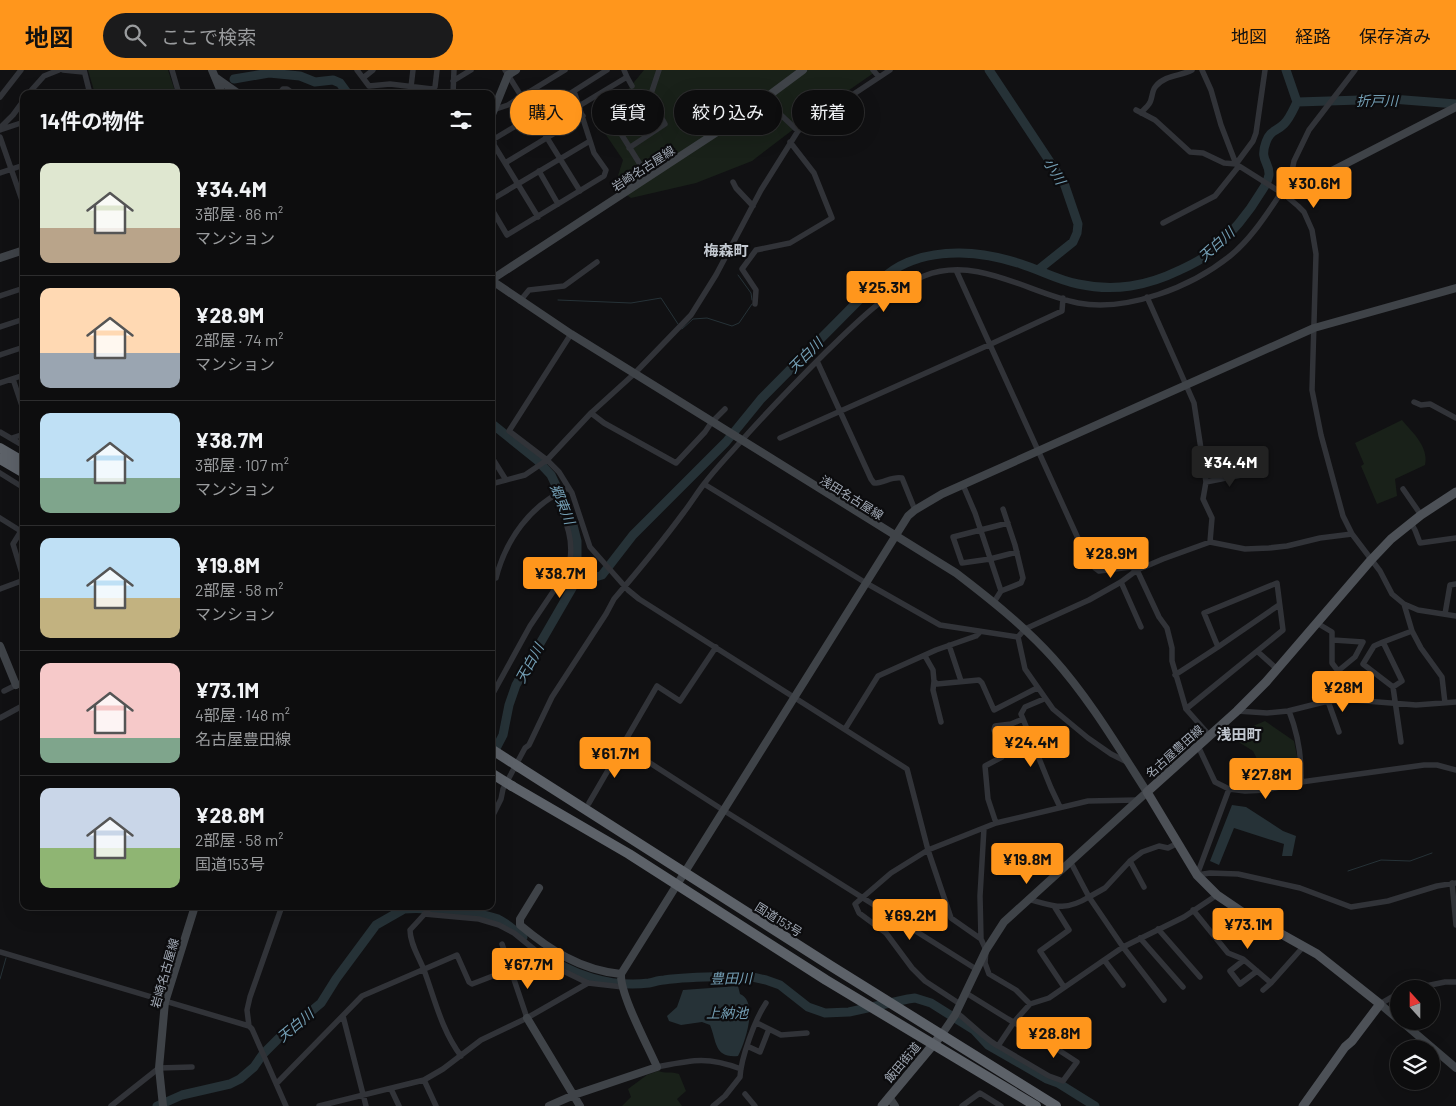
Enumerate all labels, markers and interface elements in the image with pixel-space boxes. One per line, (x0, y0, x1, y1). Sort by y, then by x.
search box (103, 13, 453, 58)
icon: search (121, 21, 149, 49)
text: 地図 (25, 22, 73, 51)
text: ここで検索 (161, 25, 256, 48)
text: 地図 (1231, 25, 1267, 47)
text: 経路 (1295, 25, 1331, 47)
text: 保存済み (1359, 25, 1431, 47)
chip: 購入 (510, 90, 582, 135)
chip: 賃貸 (592, 90, 664, 135)
chip: 絞り込み (674, 90, 782, 135)
chip: 新着 (792, 90, 864, 135)
water label: 折戸川 (1356, 92, 1400, 109)
icon: filters (447, 106, 475, 134)
text: 14件の物件 (40, 108, 144, 133)
street label: 岩崎名古屋線 (609, 143, 677, 193)
water label: 小川 (1041, 155, 1071, 189)
pin: ¥30.6M (1273, 166, 1355, 209)
text: ¥30.6M (1287, 173, 1341, 192)
text: ¥34.4M (195, 176, 267, 201)
icon: home (80, 183, 140, 243)
text: 3部屋 · 86 m² (195, 204, 283, 223)
water label: 天白川 (1195, 222, 1239, 264)
text: マンション (195, 228, 275, 247)
district label: 梅森町 (703, 241, 749, 259)
pin: ¥25.3M (843, 270, 925, 313)
text: ¥25.3M (858, 277, 910, 296)
text: ¥28.9M (195, 302, 264, 327)
icon: home (80, 308, 140, 368)
text: 2部屋 · 74 m² (195, 330, 283, 349)
water label: 天白川 (784, 333, 827, 376)
text: マンション (195, 354, 275, 373)
text: ¥38.7M (195, 427, 263, 452)
icon: home (80, 433, 140, 493)
pin: ¥34.4M (1189, 446, 1271, 488)
text: ¥34.4M (1203, 452, 1257, 471)
text: 3部屋 · 107 m² (195, 455, 289, 474)
street label: 浅田名古屋線 (818, 472, 886, 522)
text: マンション (195, 479, 275, 498)
water label: 郷東川 (547, 481, 579, 529)
pin: ¥28.9M (1070, 536, 1152, 579)
text: ¥28.9M (1085, 543, 1137, 562)
text: ¥19.8M (195, 552, 260, 577)
pin: ¥38.7M (519, 556, 601, 599)
icon: home (80, 558, 140, 618)
text: ¥38.7M (534, 563, 586, 582)
text: 2部屋 · 58 m² (195, 580, 284, 599)
text: マンション (195, 604, 275, 623)
water label: 天白川 (511, 639, 548, 685)
pin: ¥28M (1313, 670, 1373, 713)
text: ¥73.1M (195, 677, 259, 702)
text: ¥28M (1323, 677, 1363, 696)
icon: home (80, 683, 140, 743)
text: 4部屋 · 148 m² (195, 705, 290, 724)
street label: 名古屋豊田線 (1143, 722, 1205, 780)
district label: 浅田町 (1216, 725, 1262, 743)
pin: ¥24.4M (990, 726, 1072, 768)
text: 名古屋豊田線 (195, 729, 291, 748)
text: ¥24.4M (1003, 732, 1059, 751)
pin: ¥61.7M (574, 736, 656, 779)
text: ¥61.7M (591, 743, 639, 762)
pin: ¥27.8M (1225, 758, 1307, 800)
text: ¥27.8M (1240, 764, 1292, 783)
text: ¥28.8M (195, 802, 265, 827)
icon: home (80, 808, 140, 868)
text: 2部屋 · 58 m² (195, 830, 284, 849)
pin: ¥19.8M (986, 842, 1068, 885)
text: ¥19.8M (1002, 849, 1052, 868)
text: 国道153号 (195, 854, 265, 873)
pin: ¥69.2M (869, 898, 951, 941)
street label: 国道153号 (753, 899, 805, 939)
text: ¥69.2M (884, 905, 936, 924)
pin: ¥73.1M (1207, 908, 1289, 950)
text: ¥73.1M (1224, 914, 1272, 933)
street label: 岩崎名古屋線 (147, 936, 181, 1010)
pin: ¥67.7M (487, 948, 569, 990)
text: ¥67.7M (503, 954, 553, 973)
water label: 豊田川 (710, 969, 754, 987)
north arrow (1390, 980, 1440, 1030)
map controls (1390, 980, 1440, 1090)
water label: 天白川 (273, 1004, 318, 1045)
water label: 上納池 (706, 1004, 750, 1021)
pin: ¥28.8M (1013, 1016, 1095, 1059)
text: ¥28.8M (1027, 1023, 1081, 1042)
street label: 飯田街道 (881, 1039, 923, 1085)
button: layers (1390, 1040, 1440, 1090)

